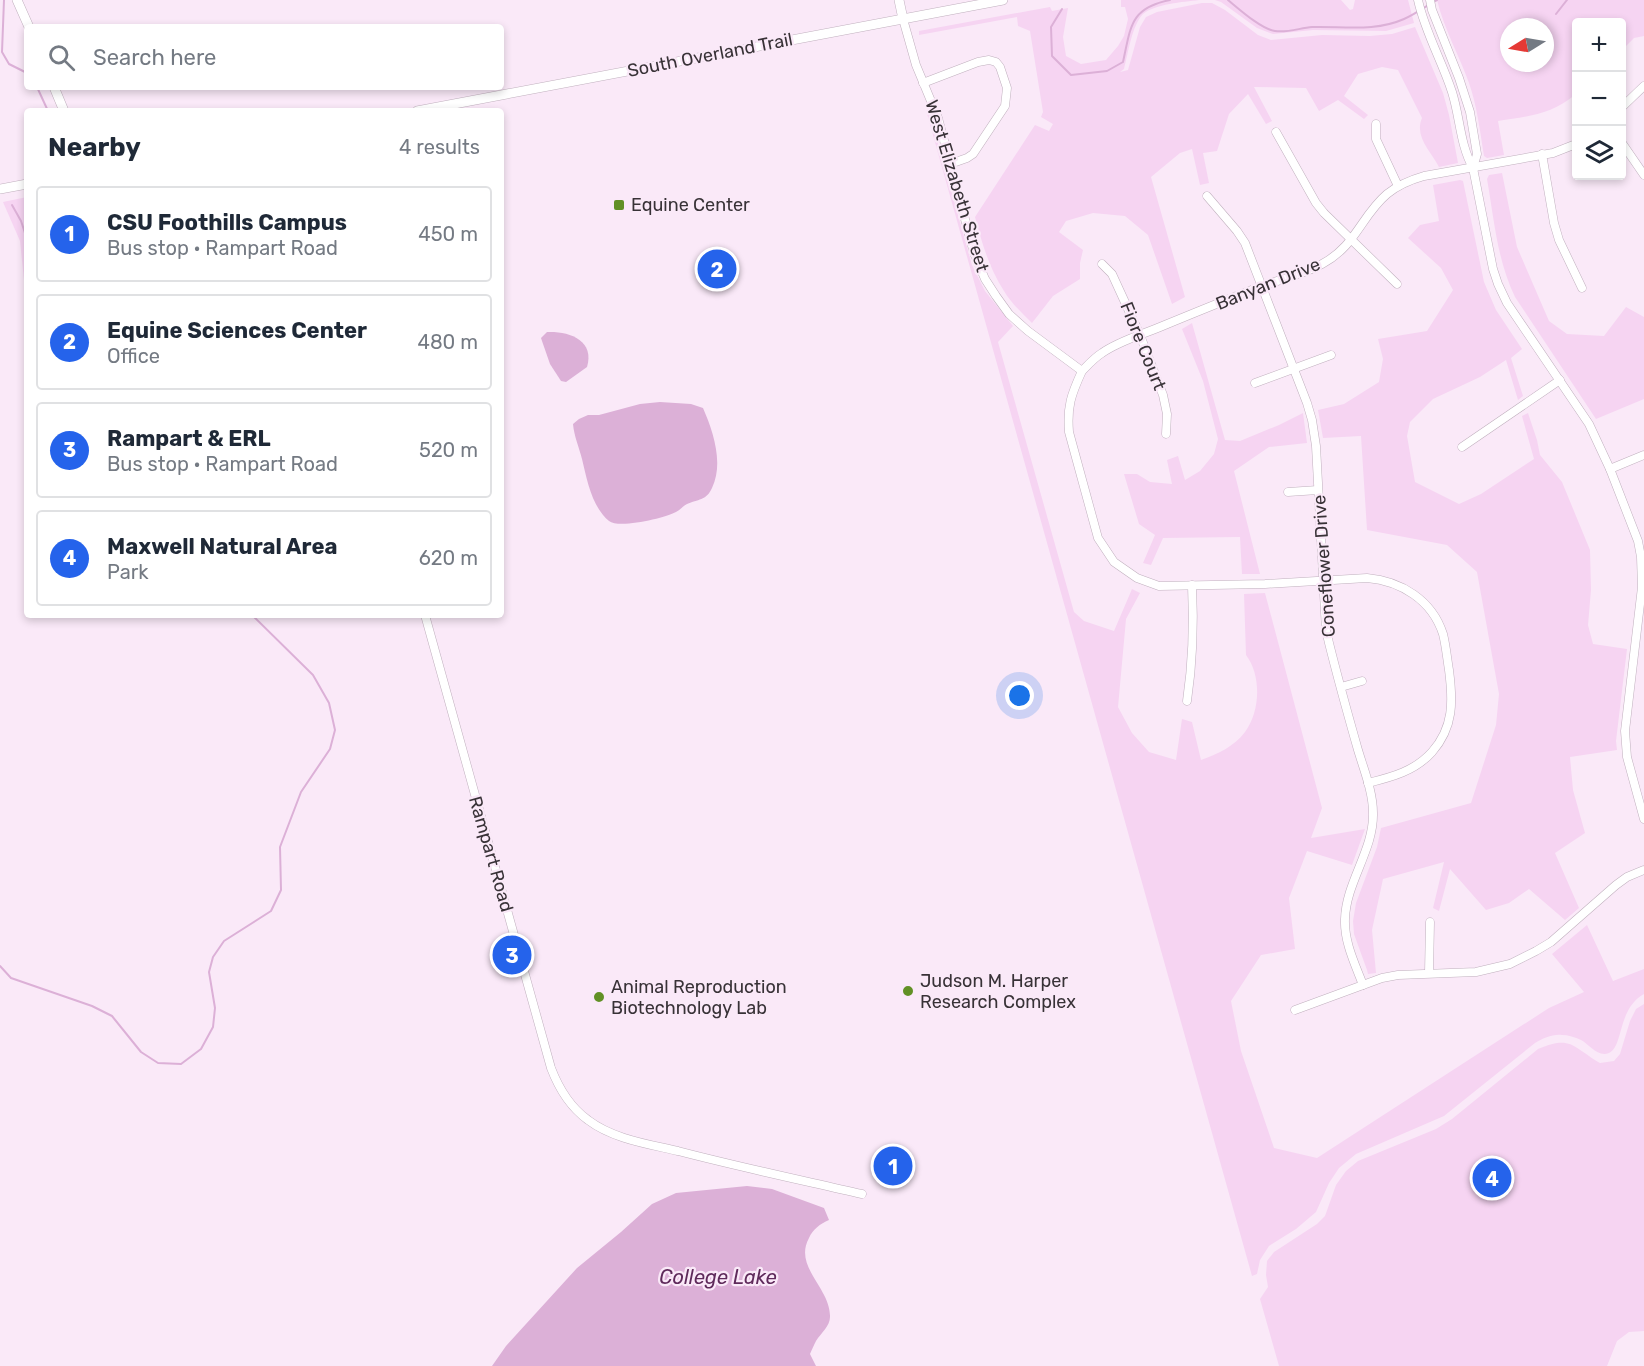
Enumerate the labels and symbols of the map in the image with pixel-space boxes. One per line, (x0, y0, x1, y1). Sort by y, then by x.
north arrow (1500, 18, 1554, 72)
street label: South Overland Trail (626, 28, 794, 82)
street label: West Elizabeth Street (920, 97, 994, 275)
place label: Equine Center (631, 194, 750, 216)
marker: Equine Center (612, 198, 626, 212)
pin: 2 (698, 246, 736, 292)
street label: Banyan Drive (1213, 253, 1323, 315)
street label: Fiore Court (1115, 299, 1171, 393)
street label: Coneflower Drive (1308, 494, 1340, 638)
your location (1005, 681, 1034, 710)
street label: Rampart Road (464, 794, 518, 914)
pin: 3 (492, 932, 532, 978)
place label: Judson M. Harper Research Complex (920, 970, 1076, 1013)
place label: Animal Reproduction Biotechnology Lab (611, 976, 787, 1019)
marker: Judson M. Harper Research Complex (901, 984, 915, 998)
marker: Animal Reproduction Biotechnology Lab (592, 990, 606, 1004)
pin: 1 (874, 1144, 912, 1188)
pin: 4 (1472, 1156, 1512, 1200)
water label: College Lake (659, 1265, 777, 1289)

